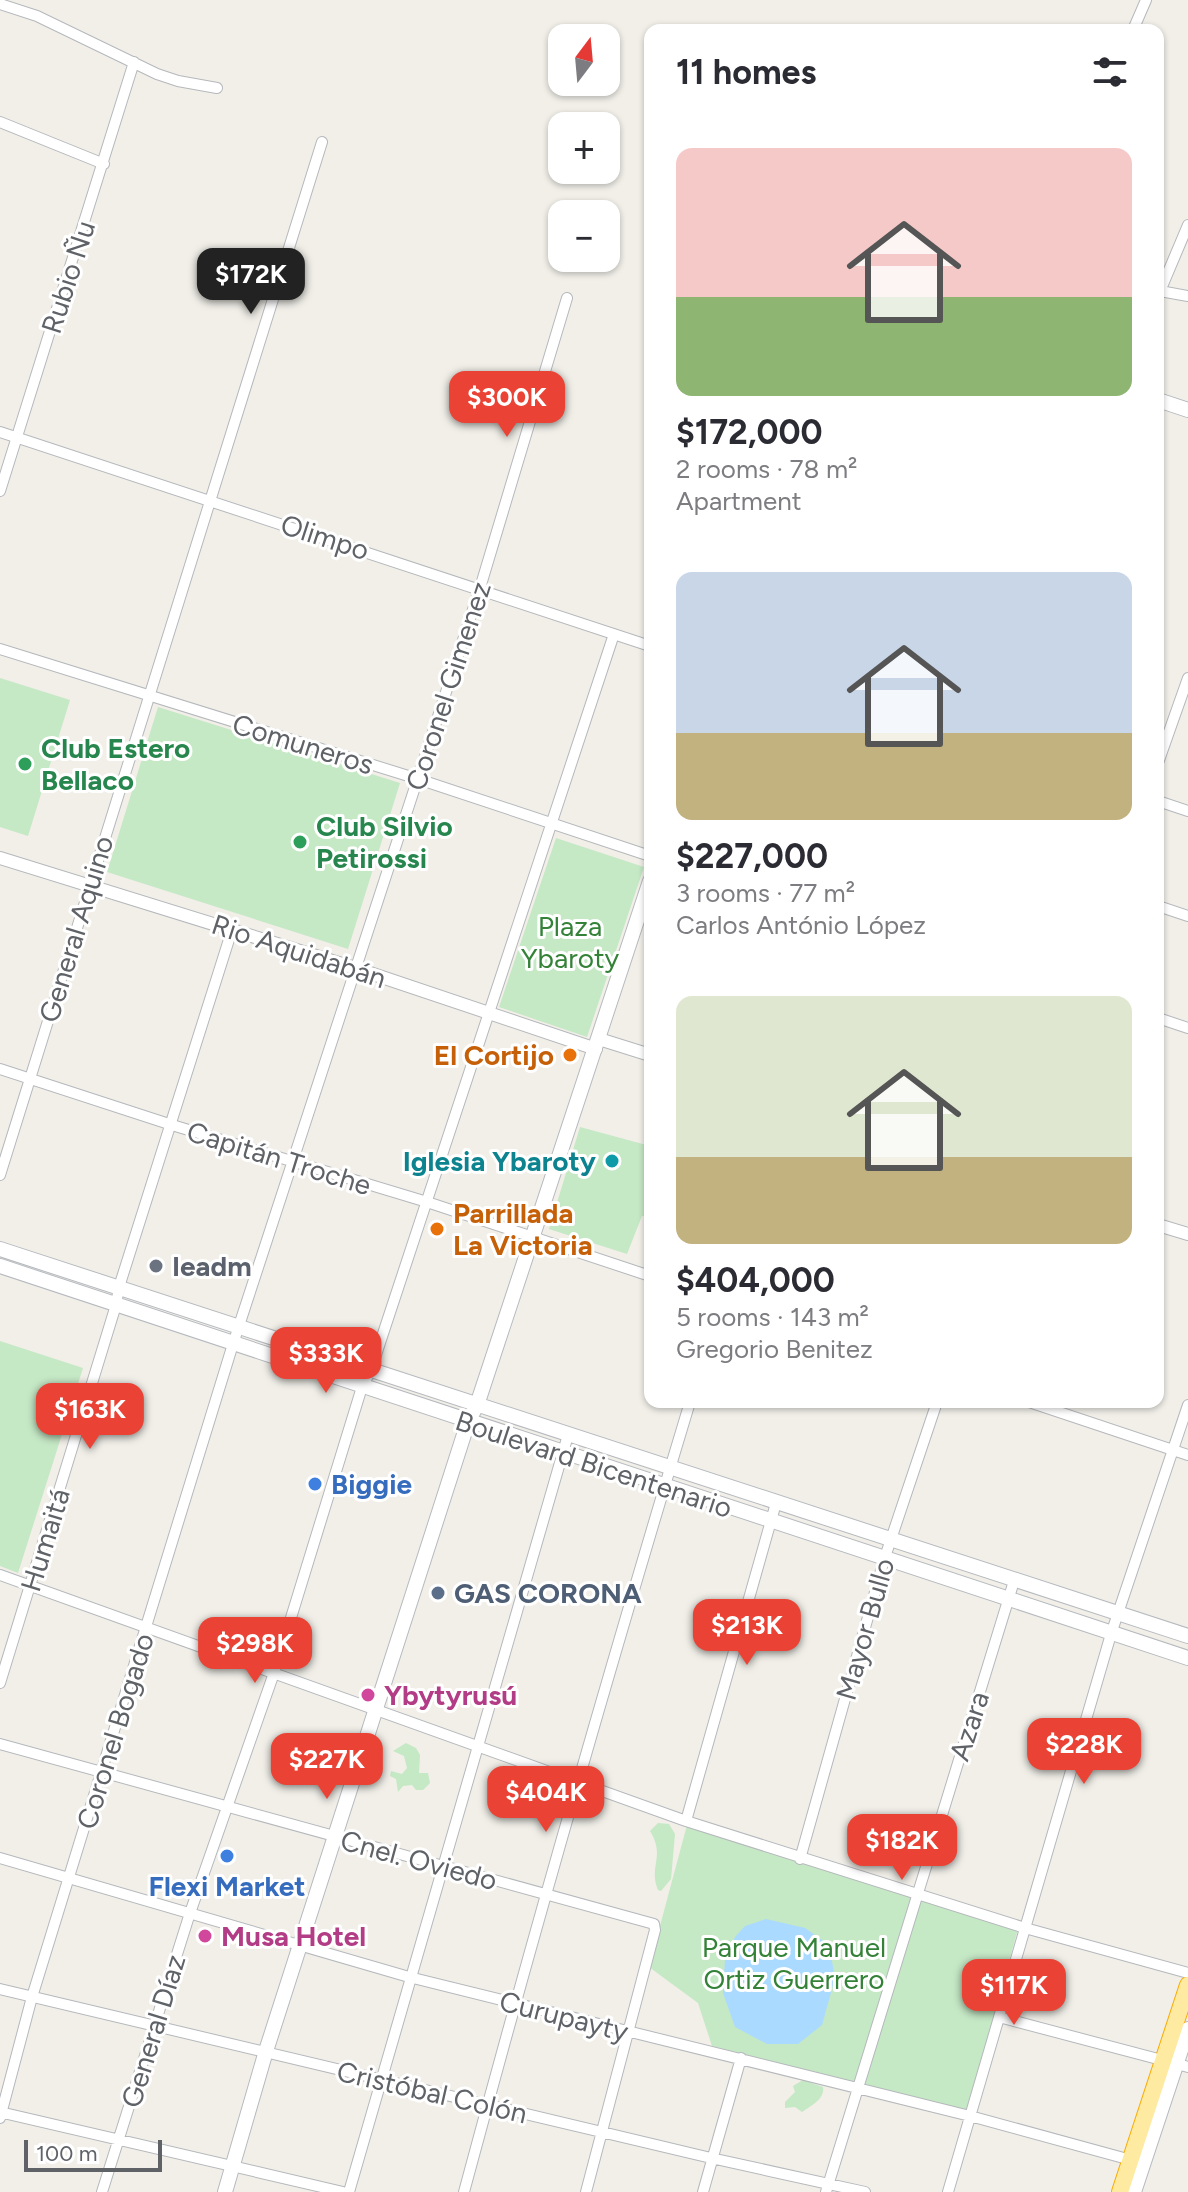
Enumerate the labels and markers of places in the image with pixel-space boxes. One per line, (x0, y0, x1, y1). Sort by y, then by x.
pin: $172K (195, 248, 307, 316)
pin: $300K (451, 371, 563, 439)
place label: Club Estero Bellaco (41, 731, 190, 797)
marker: Club Estero Bellaco (16, 755, 34, 773)
place label: Club Silvio Petirossi (316, 809, 453, 875)
marker: Club Silvio Petirossi (291, 833, 309, 851)
place label: El Cortijo (434, 1038, 554, 1072)
marker: El Cortijo (561, 1046, 579, 1064)
place label: Iglesia Ybaroty (403, 1144, 597, 1178)
marker: Iglesia Ybaroty (603, 1152, 621, 1170)
place label: Parrillada La Victoria (453, 1196, 593, 1262)
marker: Parrillada La Victoria (428, 1220, 446, 1238)
place label: Ieadm (172, 1249, 252, 1283)
marker: Ieadm (147, 1257, 165, 1275)
pin: $333K (270, 1327, 382, 1395)
pin: $163K (34, 1383, 146, 1451)
place label: Biggie (331, 1467, 412, 1501)
marker: Biggie (306, 1475, 324, 1493)
place label: GAS CORONA (454, 1576, 642, 1610)
marker: GAS CORONA (429, 1584, 447, 1602)
pin: $213K (691, 1599, 803, 1667)
pin: $298K (199, 1617, 311, 1685)
place label: Ybytyrusú (384, 1678, 517, 1712)
marker: Ybytyrusú (359, 1686, 377, 1704)
pin: $228K (1028, 1718, 1140, 1786)
pin: $227K (271, 1733, 383, 1801)
pin: $404K (490, 1766, 602, 1834)
pin: $182K (846, 1814, 958, 1882)
marker: Flexi Market (218, 1847, 236, 1865)
place label: Flexi Market (148, 1869, 306, 1903)
place label: Musa Hotel (221, 1919, 366, 1953)
marker: Musa Hotel (196, 1927, 214, 1945)
pin: $117K (958, 1959, 1070, 2027)

